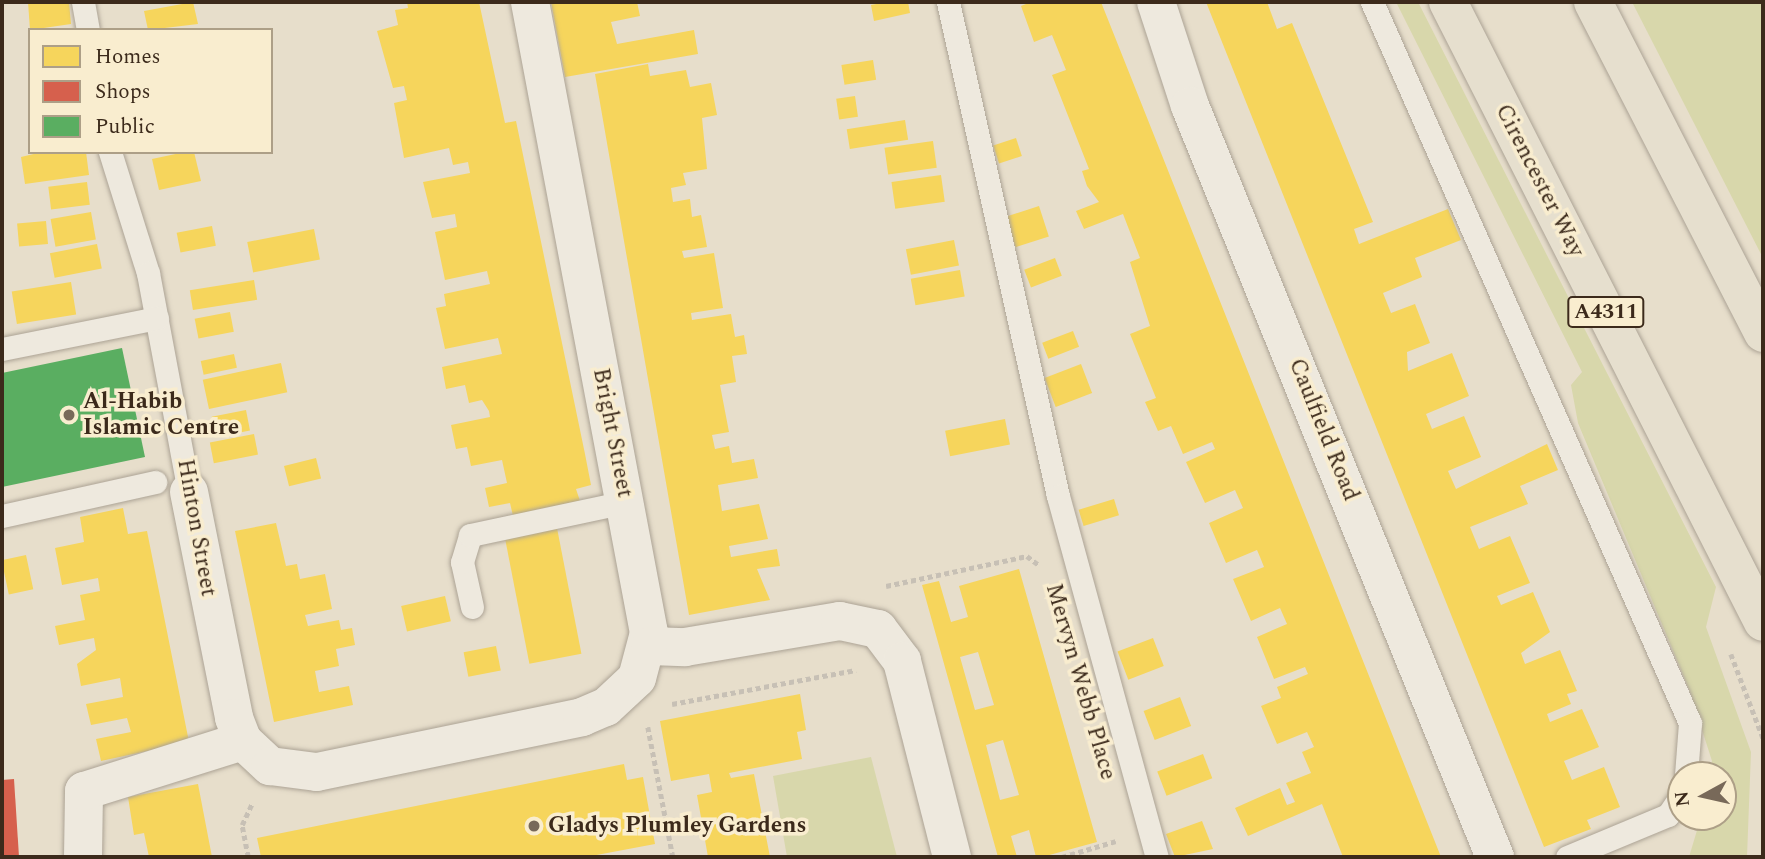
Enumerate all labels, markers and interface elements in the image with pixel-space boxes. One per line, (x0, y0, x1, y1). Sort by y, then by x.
legend (28, 28, 273, 154)
text: Homes (95, 41, 161, 73)
text: Shops (95, 76, 151, 108)
street label: Cirencester Way (1489, 100, 1589, 262)
text: Public (95, 111, 155, 143)
road number: A4311 (1566, 294, 1646, 330)
street label: Caulfield Road (1282, 355, 1364, 505)
street label: Bright Street (586, 366, 638, 500)
place label: Al-Habib Islamic Centre (83, 388, 239, 442)
marker: Al-Habib Islamic Centre (61, 407, 77, 423)
street label: Hinton Street (170, 457, 222, 599)
street label: Mervyn Webb Place (1039, 581, 1121, 783)
north arrow (1667, 761, 1737, 831)
text: N (1667, 789, 1698, 808)
place label: Gladys Plumley Gardens (548, 812, 807, 840)
marker: Gladys Plumley Gardens (526, 818, 542, 834)

